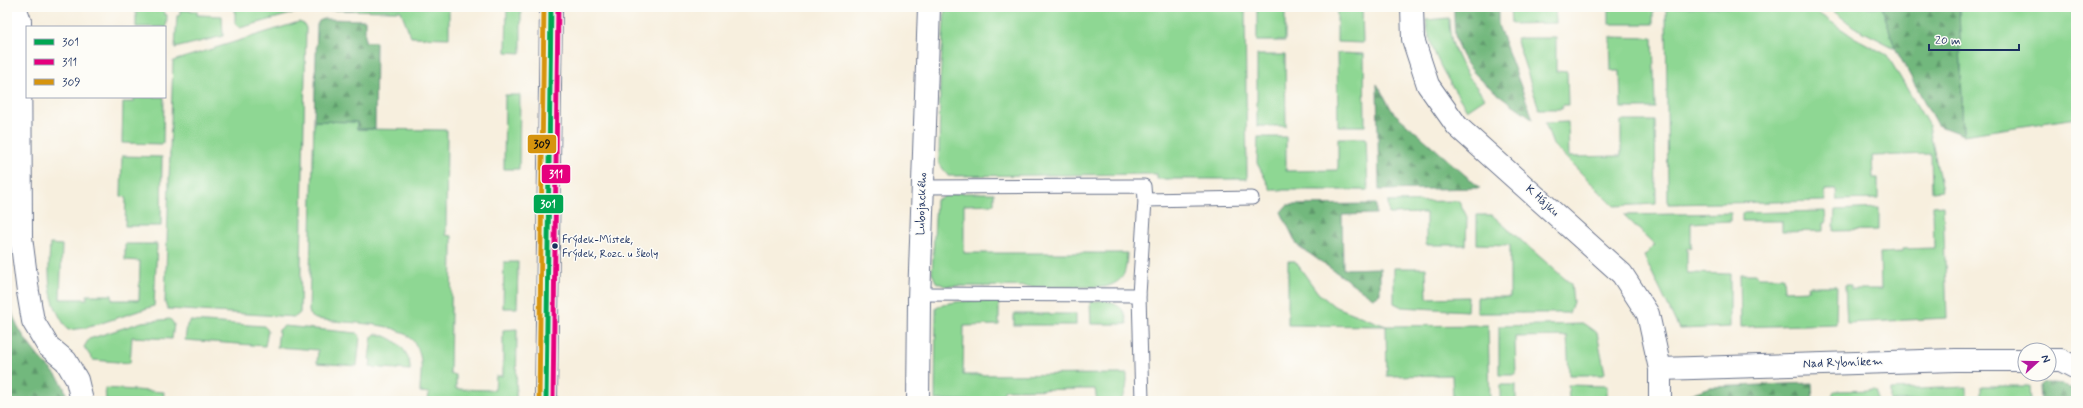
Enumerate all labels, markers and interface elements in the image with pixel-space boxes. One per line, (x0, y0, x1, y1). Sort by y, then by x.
legend (26, 26, 166, 98)
scale bar (1929, 26, 2019, 52)
text: 20 m (1935, 33, 1961, 49)
text: 301 (62, 35, 79, 51)
text: 311 (62, 55, 77, 71)
text: 309 (62, 75, 81, 91)
line badge: 309 (527, 134, 557, 154)
text: 309 (533, 138, 551, 152)
line badge: 311 (541, 164, 571, 184)
text: 311 (549, 168, 563, 182)
street label: Lubojackého (913, 172, 931, 236)
street label: K Hájku (1522, 182, 1563, 221)
line badge: 301 (533, 194, 564, 214)
text: 301 (540, 198, 556, 212)
place label: Frýdek-Místek, Frýdek, Rozc. u školy (562, 233, 658, 261)
marker: Frýdek-Místek, Frýdek, Rozc. u školy (550, 241, 560, 251)
north arrow (2017, 342, 2057, 382)
text: N (2038, 353, 2053, 365)
street label: Nad Rybníkem (1803, 354, 1883, 372)

